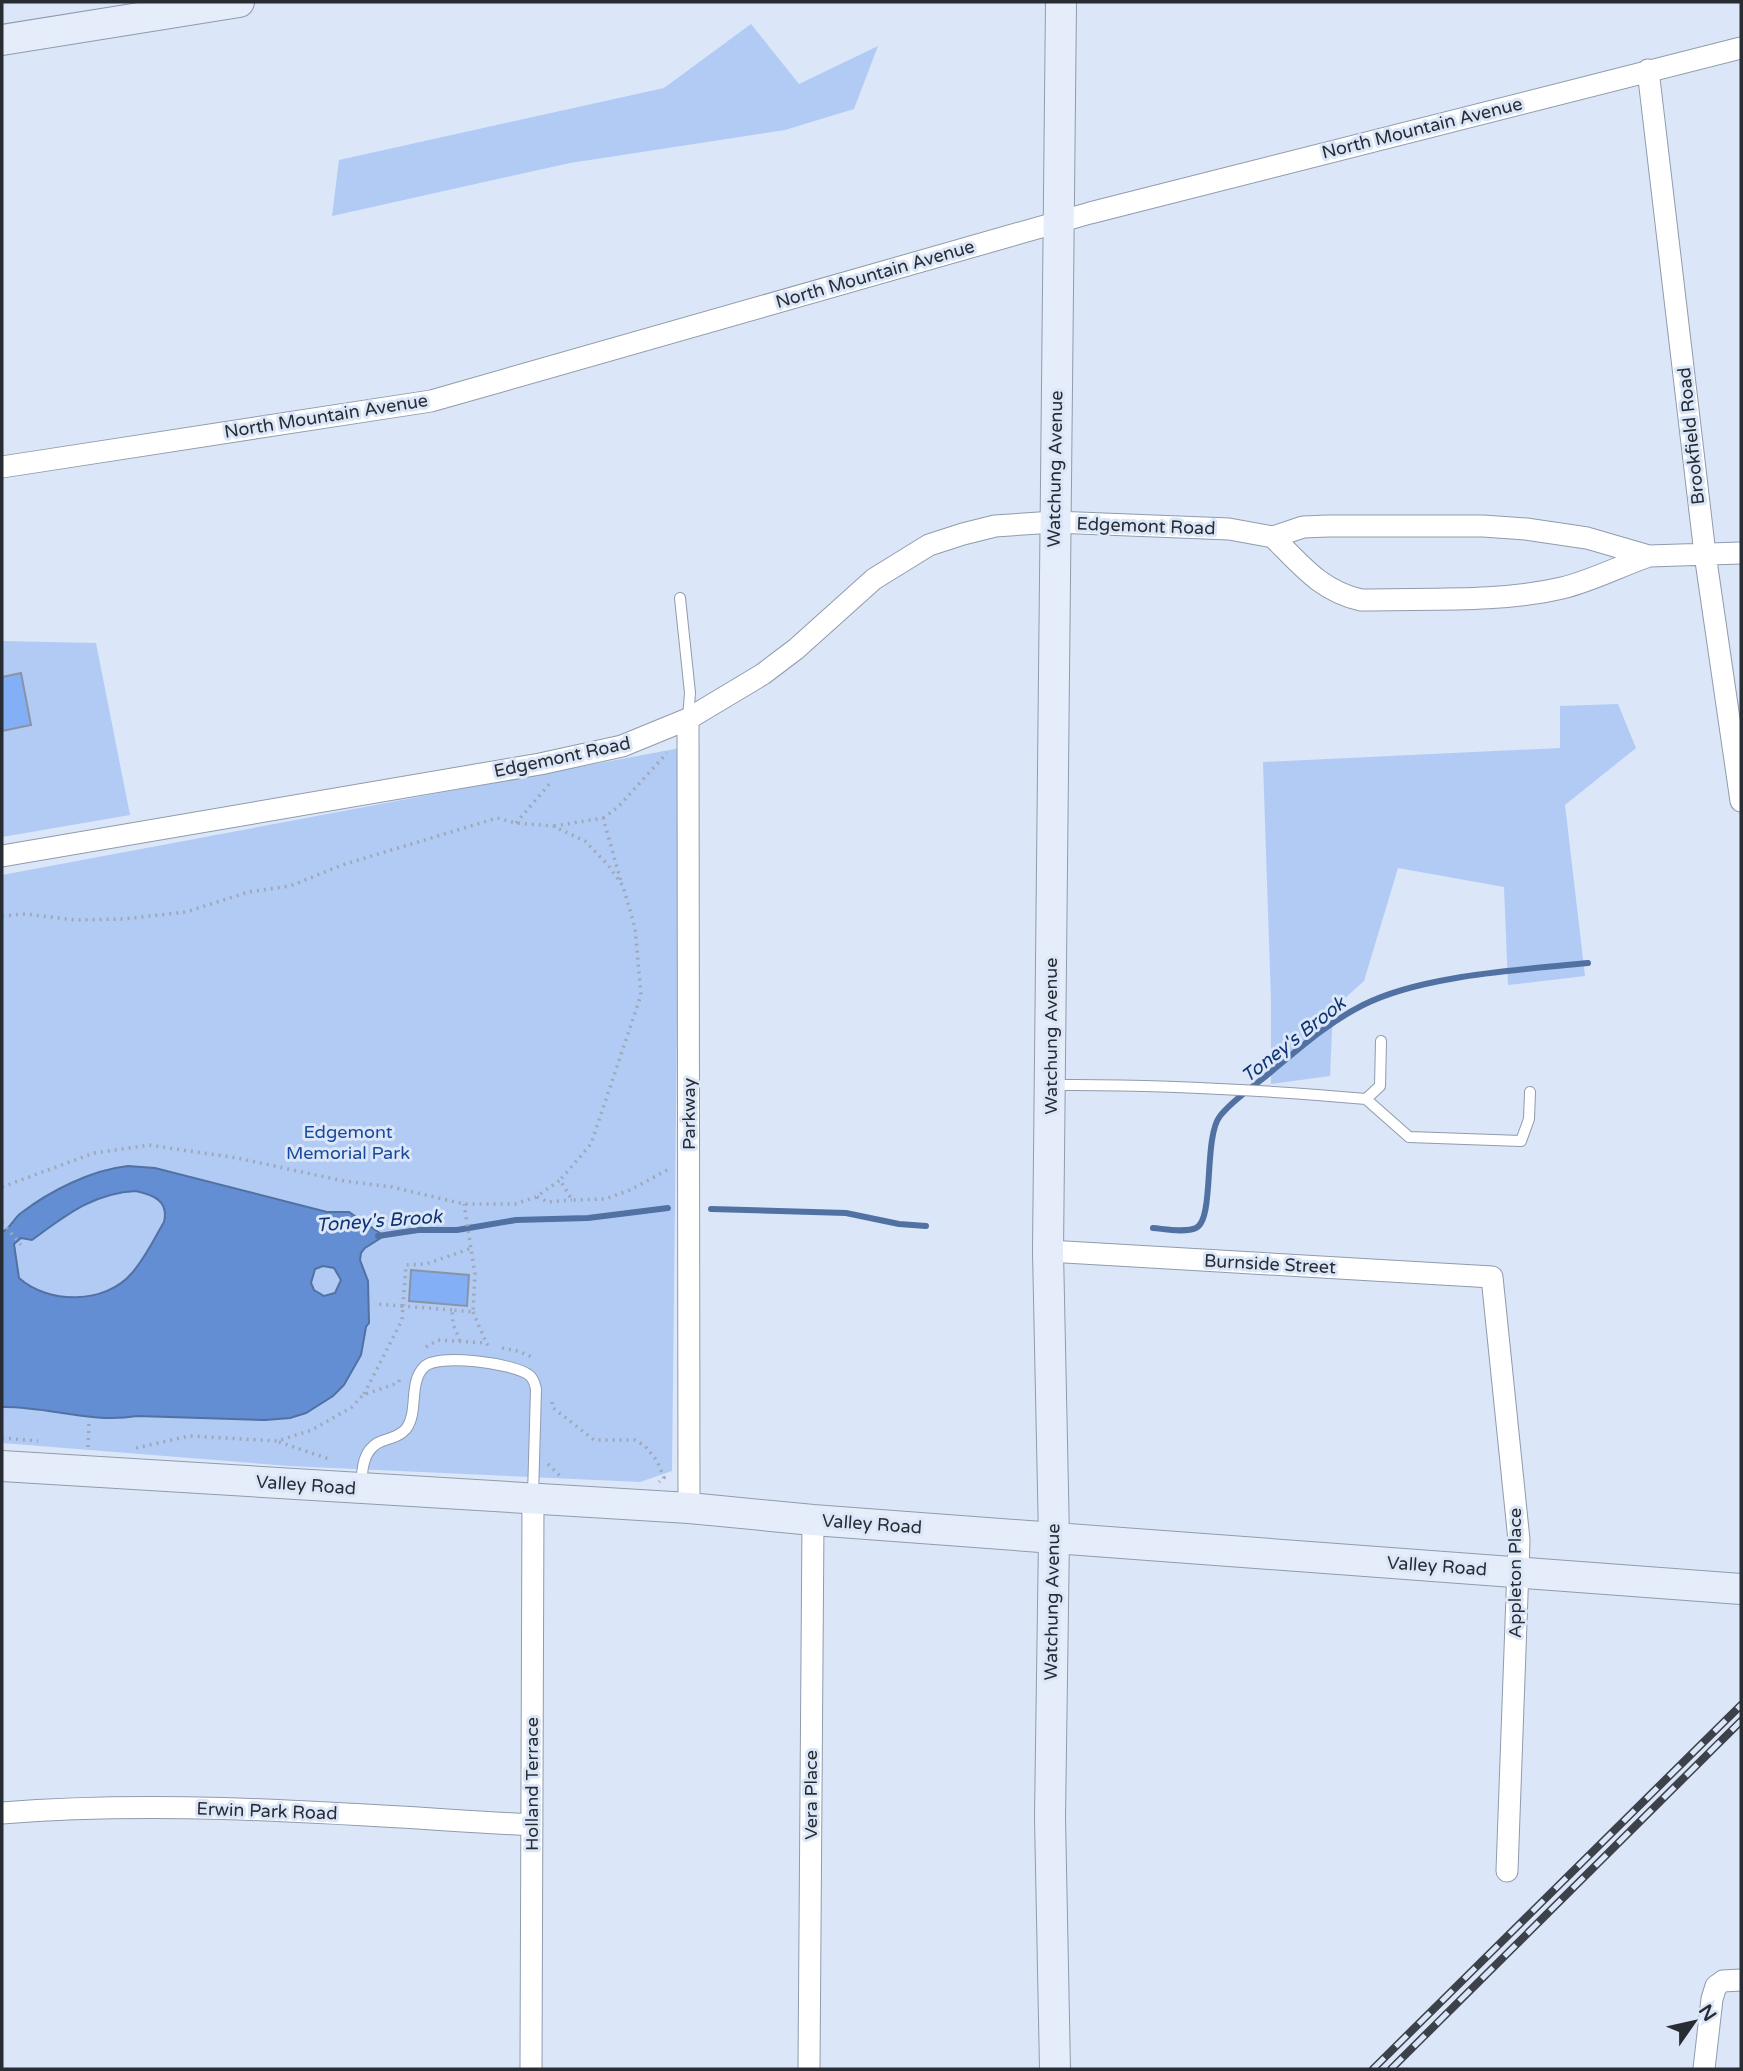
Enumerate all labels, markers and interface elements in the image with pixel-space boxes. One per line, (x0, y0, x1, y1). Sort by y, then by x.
street label: North Mountain Avenue (1319, 92, 1525, 164)
street label: North Mountain Avenue (773, 235, 977, 313)
street label: Brookfield Road (1673, 366, 1709, 506)
street label: North Mountain Avenue (223, 389, 429, 443)
street label: Watchung Avenue (1043, 390, 1067, 548)
street label: Edgemont Road (1076, 513, 1216, 539)
street label: Edgemont Road (492, 732, 632, 782)
street label: Watchung Avenue (1040, 958, 1062, 1115)
water label: Toney's Brook (1237, 991, 1351, 1087)
street label: Parkway (678, 1078, 700, 1150)
park label: Edgemont Memorial Park (286, 1121, 410, 1164)
water label: Toney's Brook (315, 1206, 444, 1236)
street label: Burnside Street (1204, 1250, 1337, 1278)
street label: Valley Road (255, 1471, 357, 1499)
street label: Appleton Place (1504, 1508, 1526, 1638)
street label: Valley Road (821, 1510, 923, 1538)
street label: Watchung Avenue (1040, 1523, 1064, 1681)
street label: Valley Road (1386, 1552, 1488, 1580)
street label: Holland Terrace (521, 1717, 543, 1851)
street label: Vera Place (800, 1750, 822, 1840)
street label: Erwin Park Road (196, 1798, 338, 1824)
north arrow (1659, 1987, 1729, 2057)
text: N (1694, 2001, 1721, 2026)

